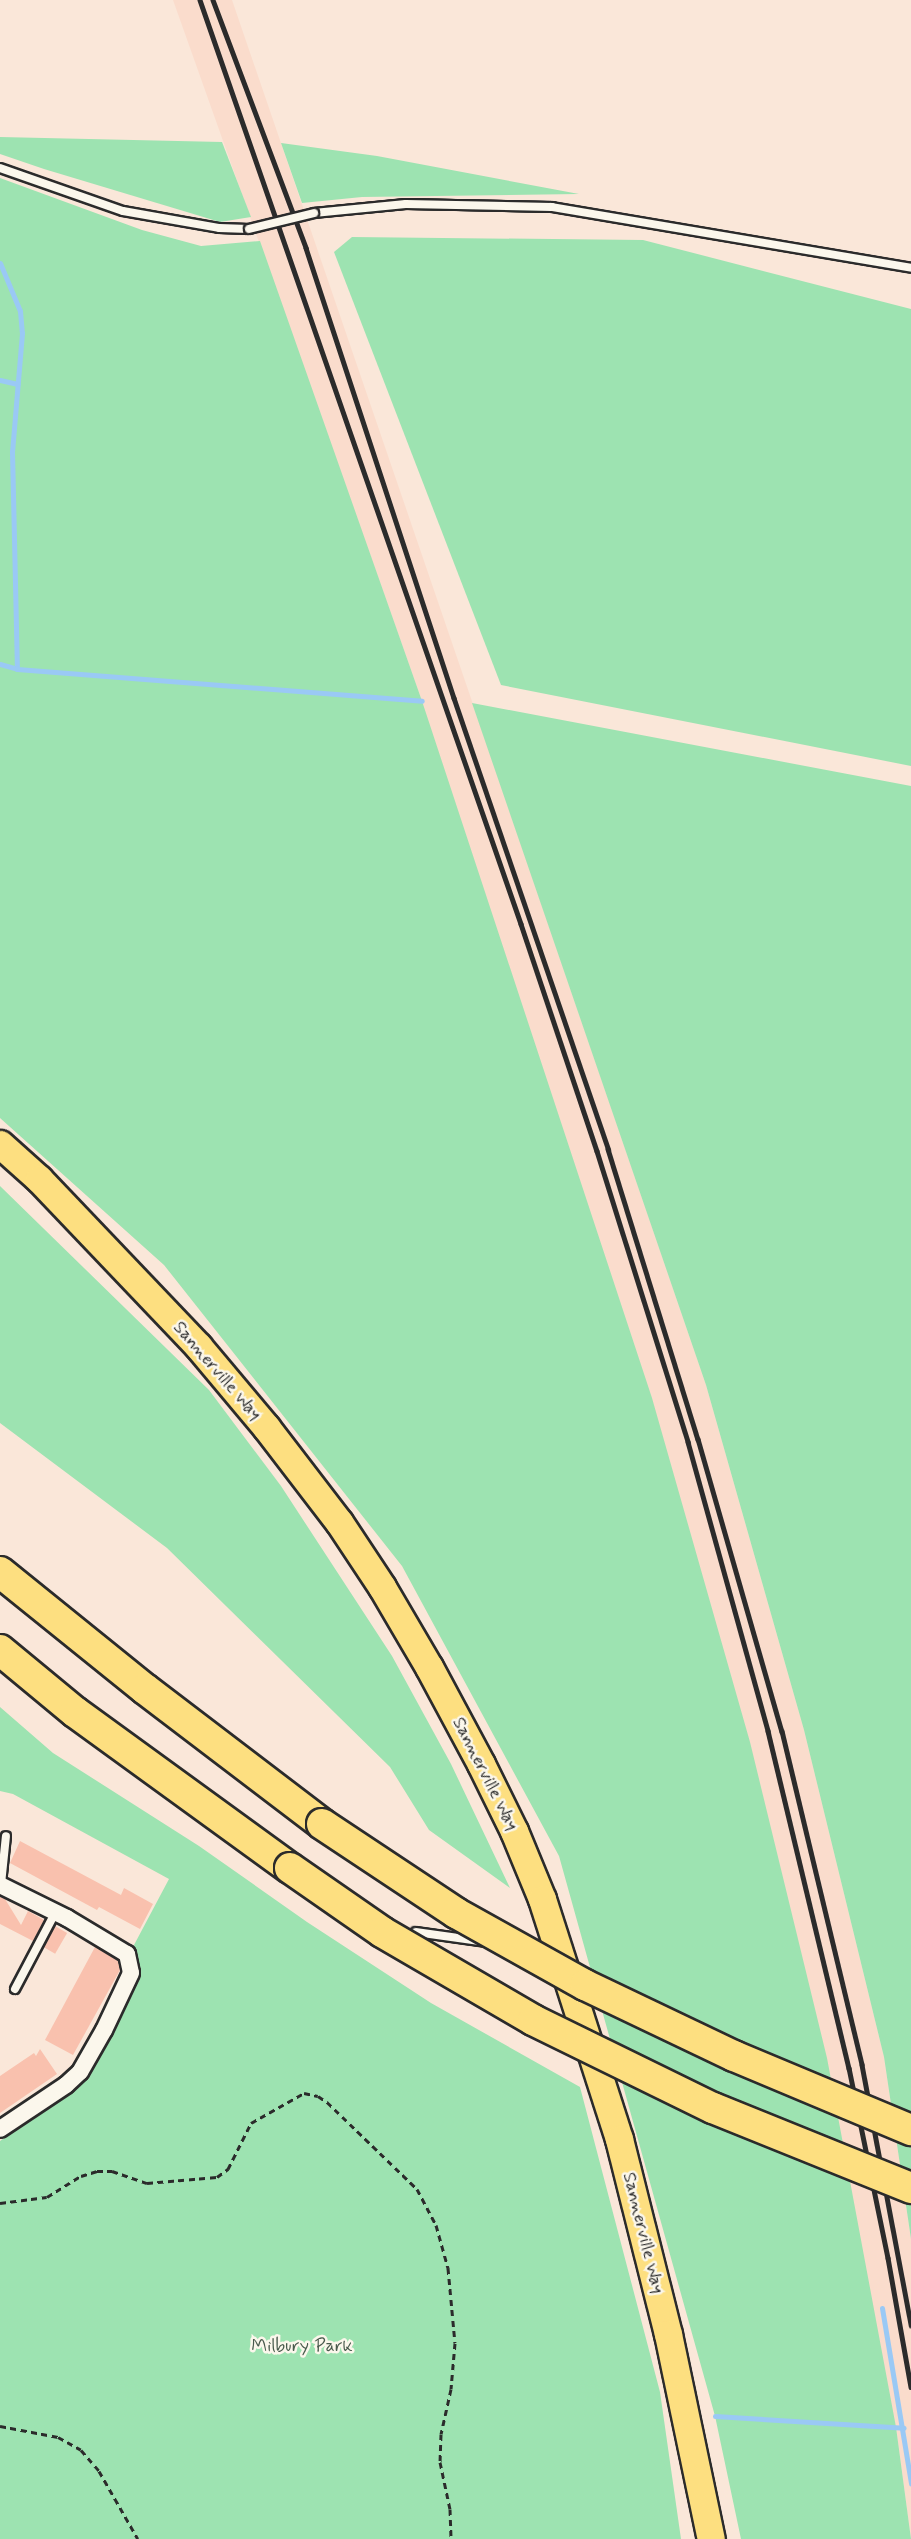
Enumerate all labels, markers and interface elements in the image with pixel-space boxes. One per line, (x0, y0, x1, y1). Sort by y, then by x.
street label: Sannerville Way (167, 1316, 267, 1426)
street label: Sannerville Way (446, 1712, 524, 1836)
street label: Sannerville Way (617, 2168, 669, 2298)
park label: Milbury Park (253, 2335, 351, 2357)

